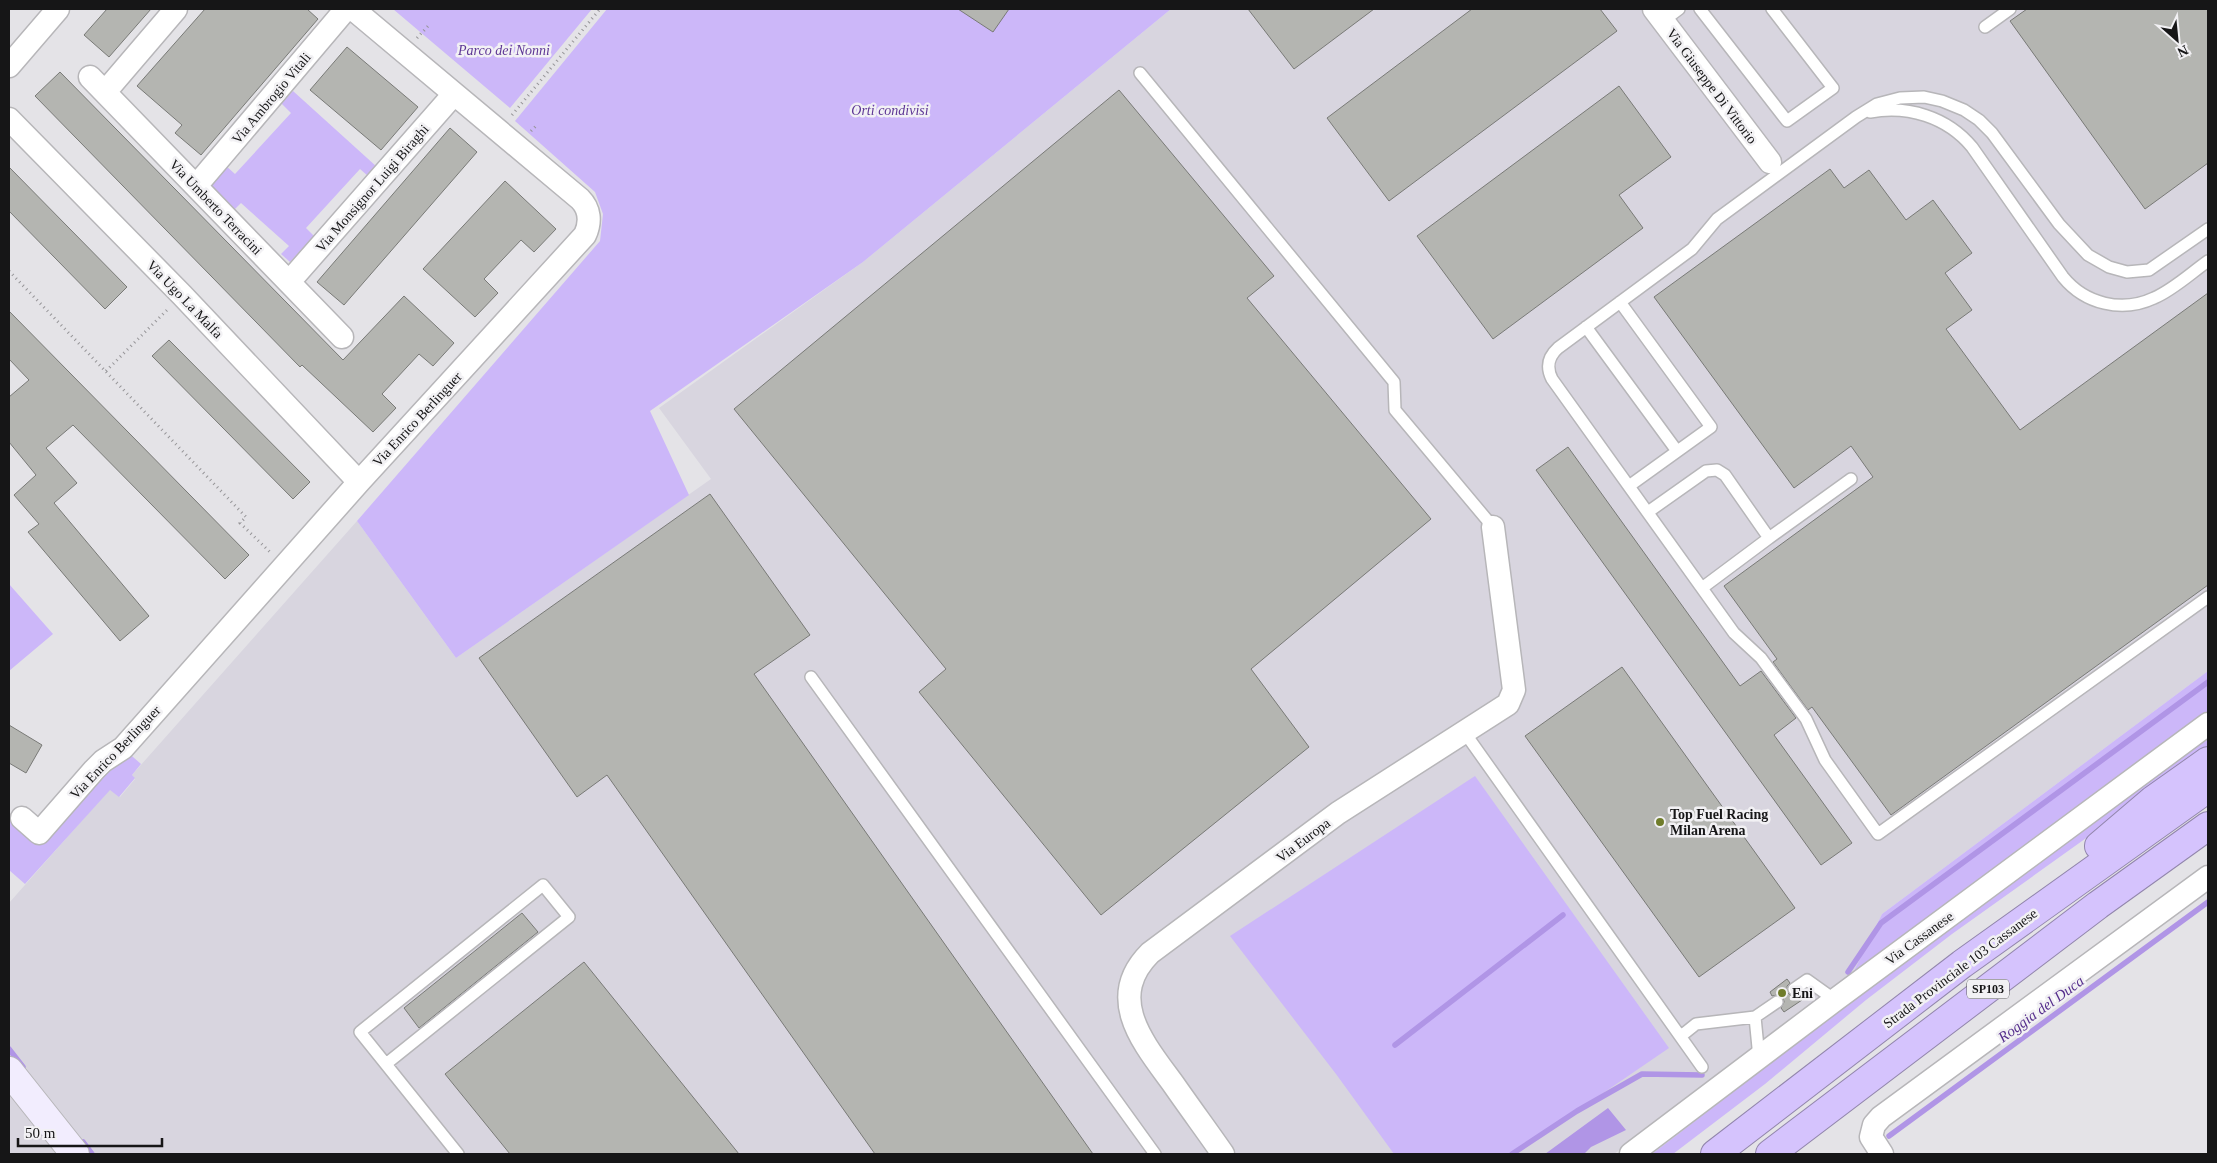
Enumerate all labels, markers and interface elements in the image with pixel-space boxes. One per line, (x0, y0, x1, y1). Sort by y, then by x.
north arrow (2152, 15, 2202, 65)
street label: Via Giuseppe Di Vittorio (1663, 26, 1760, 147)
text: N (2175, 42, 2191, 60)
park label: Parco dei Nonni (457, 43, 550, 58)
street label: Via Ambrogio Vitali (229, 50, 314, 147)
park label: Orti condivisi (851, 103, 929, 118)
street label: Via Monsignor Luigi Biraghi (313, 122, 432, 255)
street label: Via Umberto Terracini (166, 157, 265, 258)
street label: Via Ugo La Malfa (144, 257, 226, 342)
street label: Via Enrico Berlinguer (370, 369, 465, 470)
street label: Via Enrico Berlinguer (67, 702, 164, 802)
place label: Top Fuel Racing Milan Arena (1670, 807, 1768, 838)
street label: Via Europa (1274, 815, 1334, 865)
marker: Top Fuel Racing Milan Arena (1654, 816, 1666, 828)
street label: Strada Provinciale 103 Cassanese (1880, 906, 2040, 1031)
street label: Via Cassanese (1882, 909, 1956, 968)
water label: Roggia del Duca (1994, 973, 2087, 1046)
road number: SP103 (1967, 980, 2009, 999)
place label: Eni (1792, 986, 1813, 1001)
marker: Eni (1776, 987, 1788, 999)
scale bar (18, 1116, 161, 1148)
text: 50 m (25, 1125, 56, 1141)

